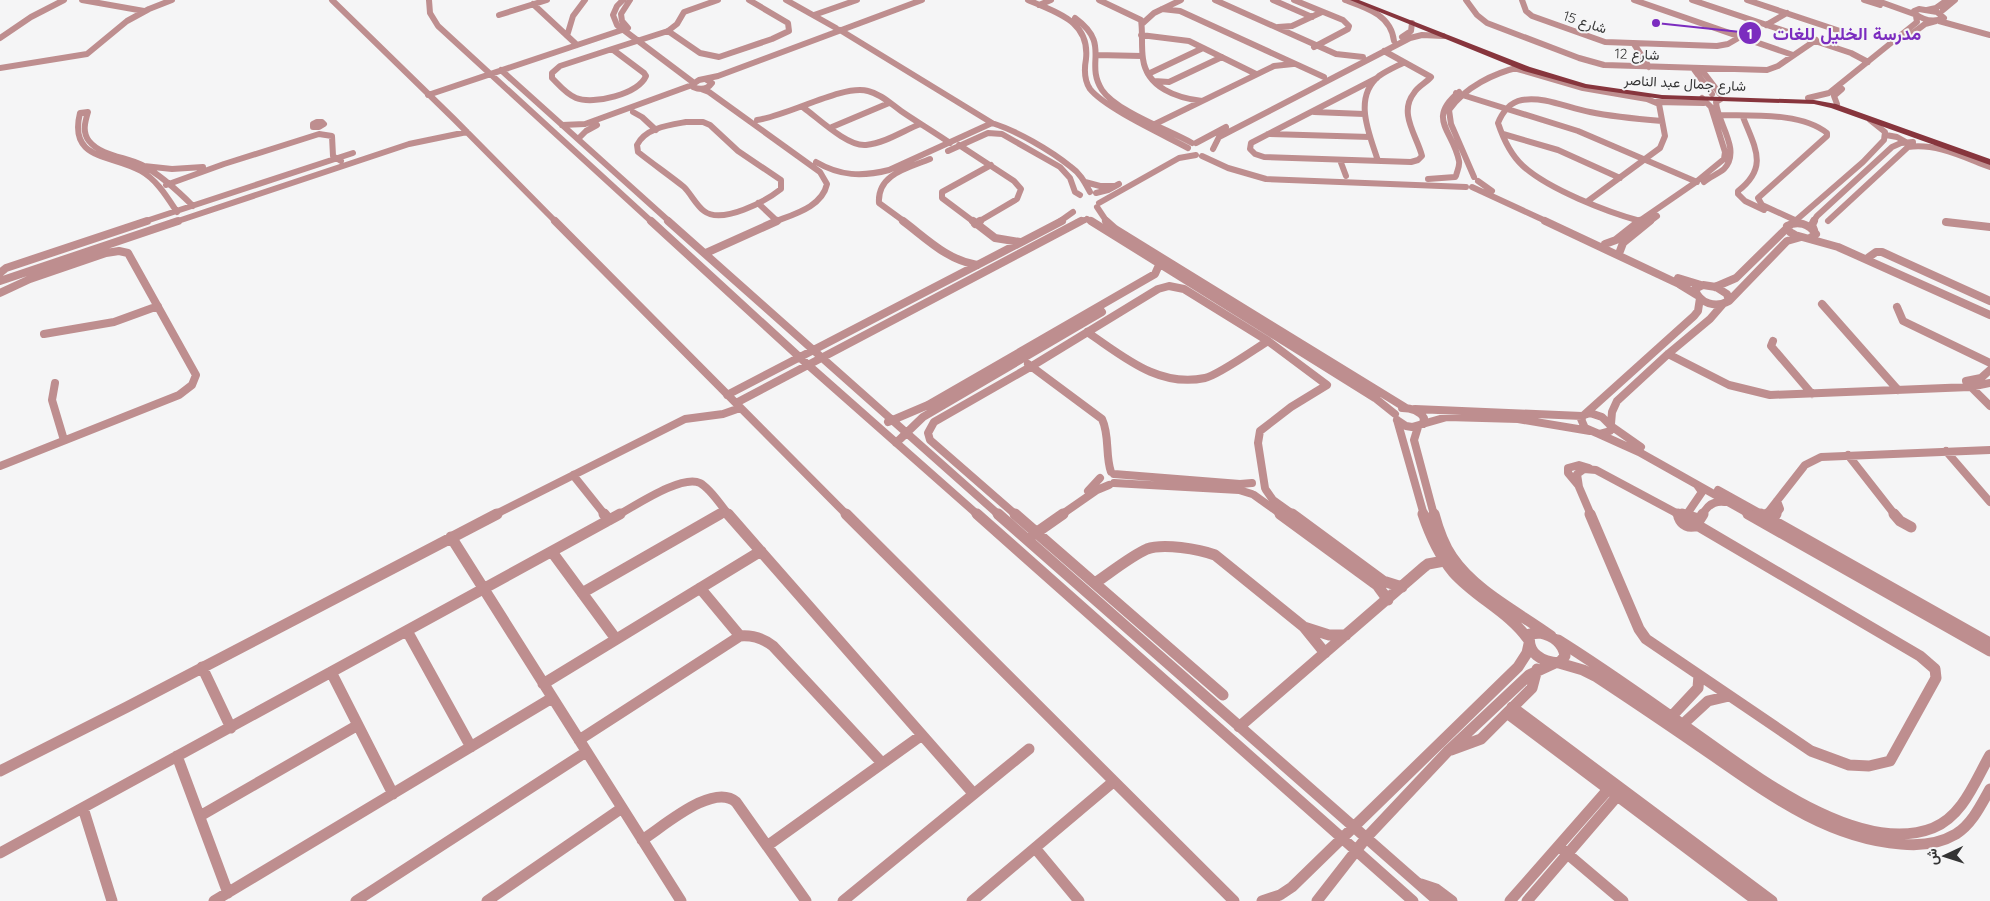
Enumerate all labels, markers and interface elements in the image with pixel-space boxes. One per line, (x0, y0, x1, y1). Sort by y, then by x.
street label: شارع 15 (1560, 7, 1609, 39)
callout: مدرسة الخليل للغات (1738, 17, 1931, 50)
text: مدرسة الخليل للغات (1773, 22, 1922, 45)
text: 1 (1747, 24, 1753, 43)
street label: شارع 12 (1614, 44, 1660, 66)
street label: شارع جمال عبد الناصر (1622, 71, 1746, 97)
north arrow (1920, 831, 1970, 881)
text: ش (1922, 848, 1942, 866)

